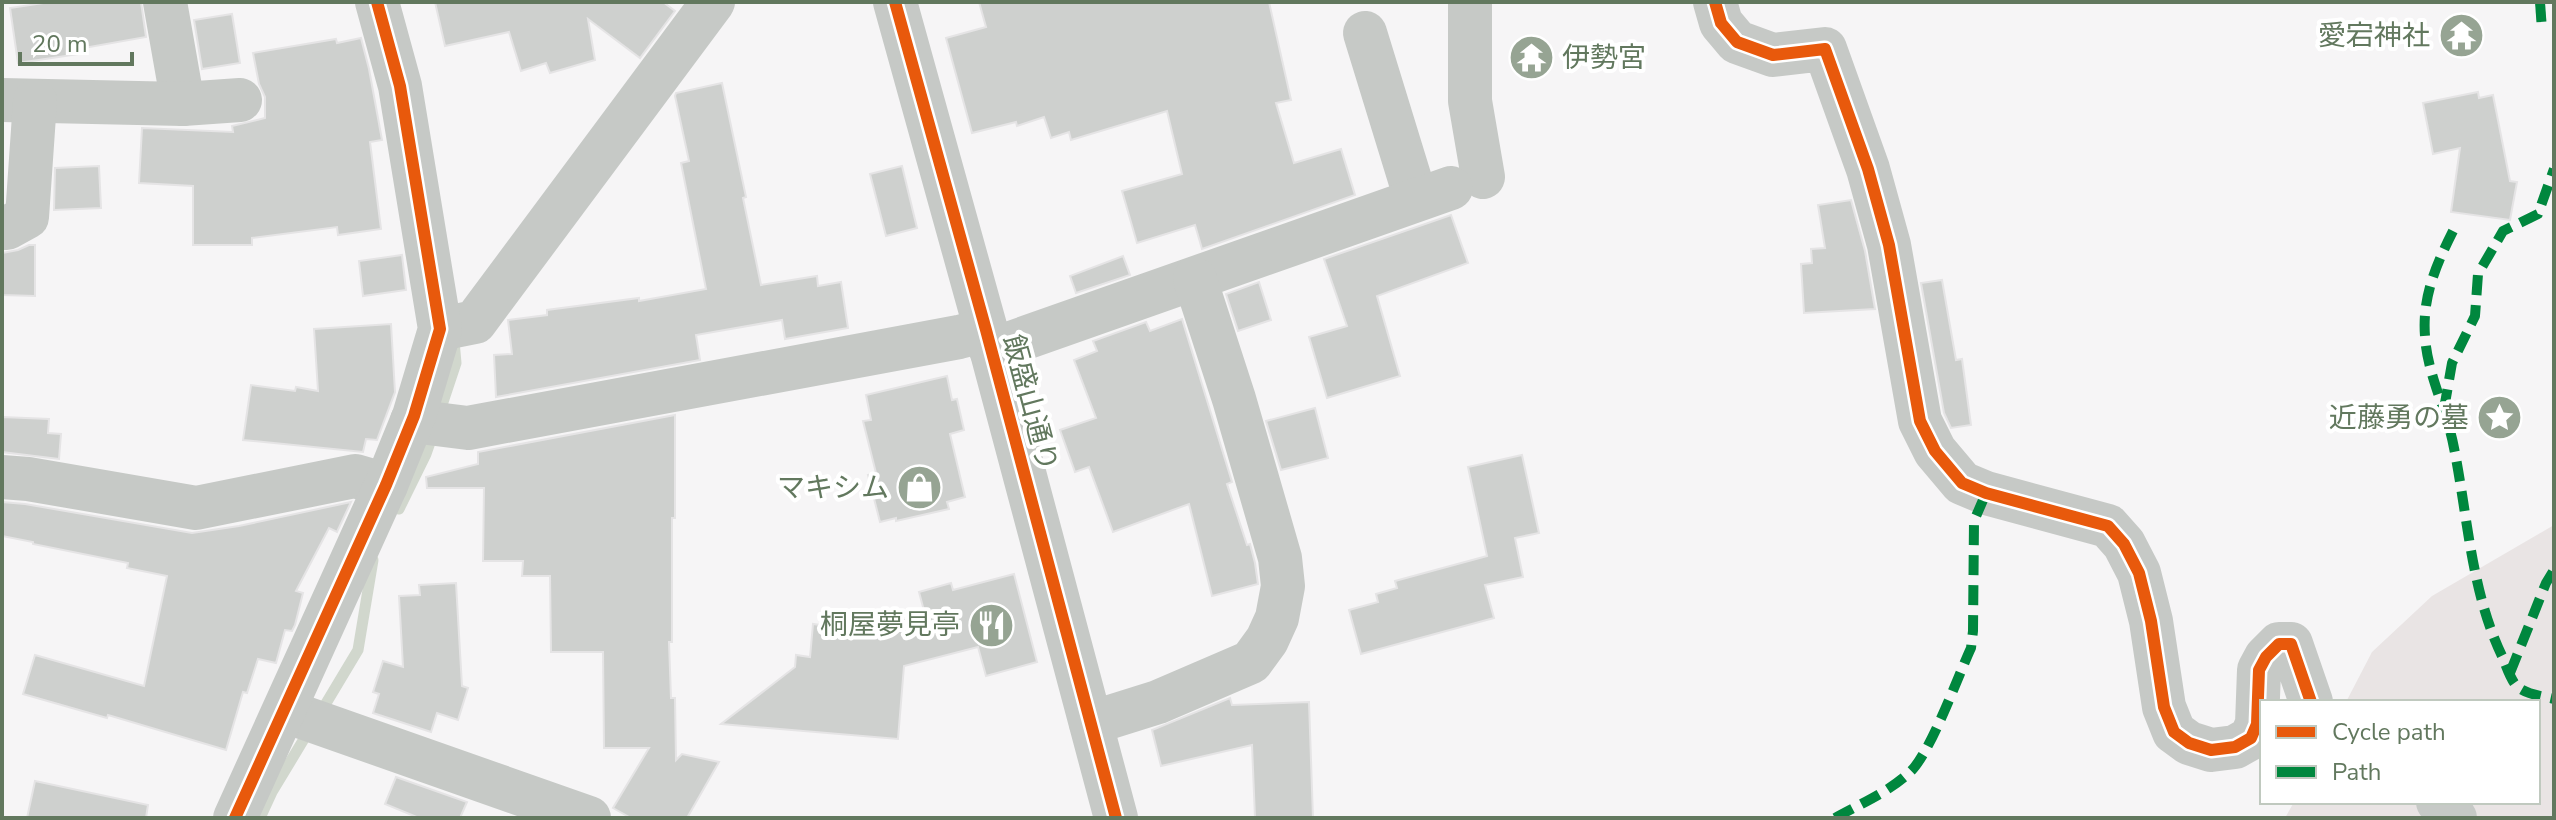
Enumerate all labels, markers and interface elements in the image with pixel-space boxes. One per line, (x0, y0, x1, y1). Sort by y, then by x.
temple icon: 愛宕神社 (2437, 12, 2485, 60)
scale bar (20, 16, 132, 66)
place label: 愛宕神社 (2318, 17, 2430, 55)
text: 20 m (32, 28, 88, 60)
temple icon: 伊勢宮 (1507, 34, 1555, 82)
place label: 伊勢宮 (1562, 39, 1646, 77)
street label: 飯盛山通り (994, 330, 1066, 476)
place icon: 近藤勇の墓 (2476, 394, 2524, 442)
place label: 近藤勇の墓 (2329, 399, 2469, 437)
shop icon: マキシム (896, 464, 944, 512)
place label: マキシム (777, 469, 889, 507)
restaurant icon: 桐屋夢見亭 (967, 601, 1015, 649)
place label: 桐屋夢見亭 (820, 606, 960, 644)
legend (2260, 700, 2540, 804)
text: Cycle path (2332, 716, 2446, 748)
text: Path (2332, 756, 2381, 788)

